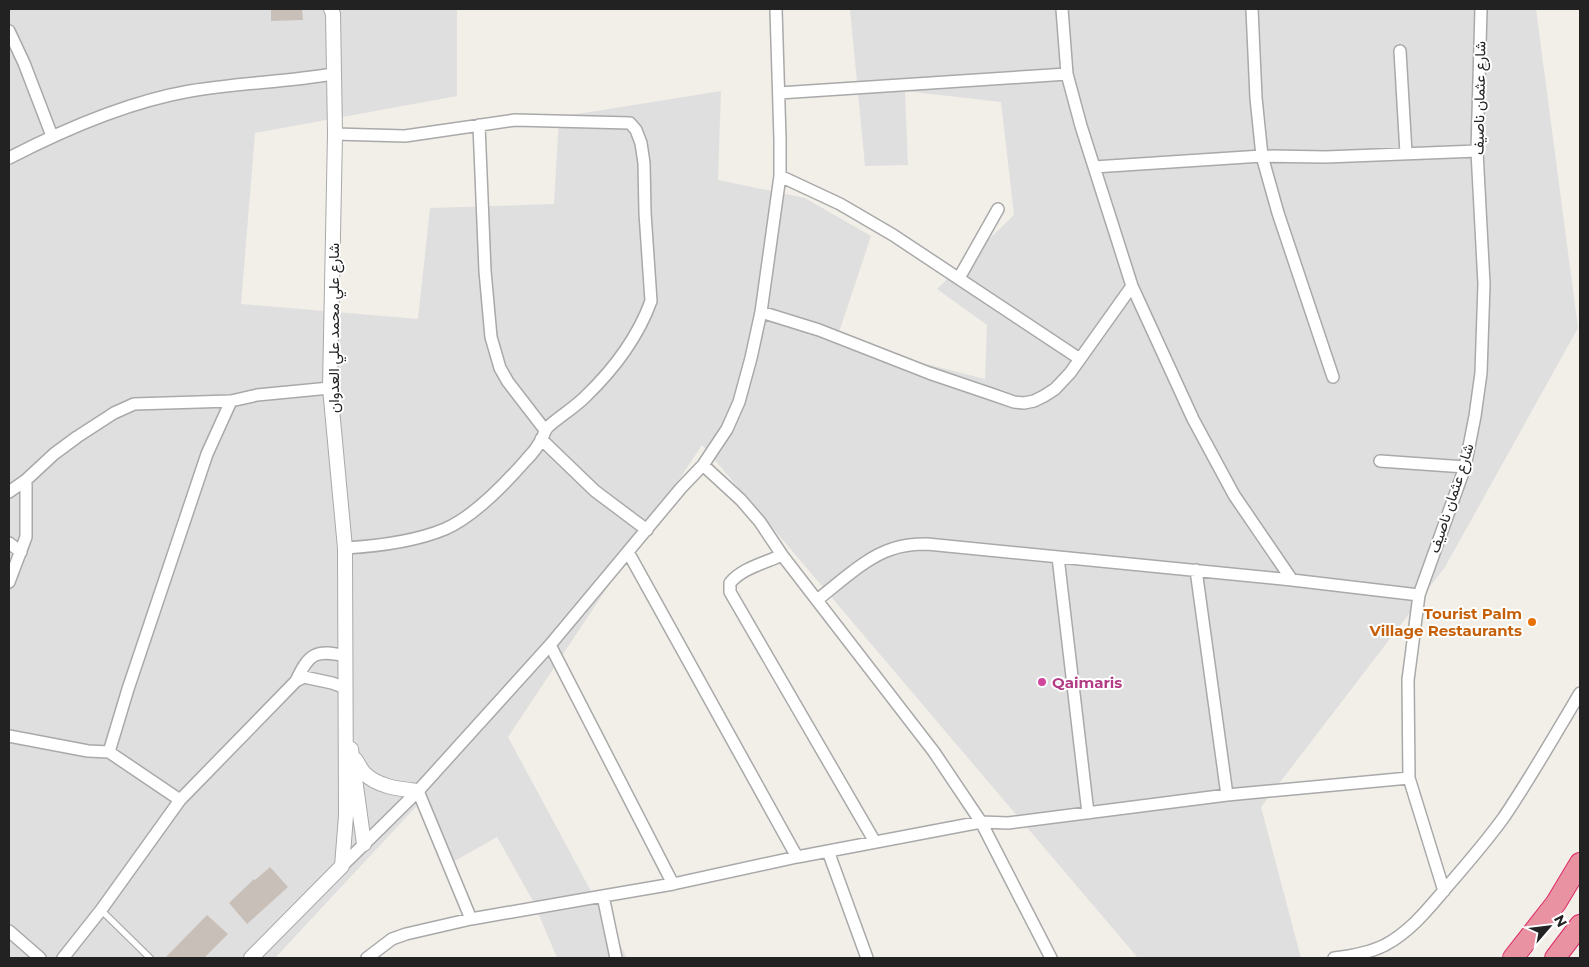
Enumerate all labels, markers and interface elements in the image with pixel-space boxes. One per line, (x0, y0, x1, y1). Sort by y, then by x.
street label: شارع عثمان ناصيف (1469, 41, 1491, 155)
street label: شارع علي محمد علي العدوان (324, 243, 347, 413)
street label: شارع عثمان ناصيف (1424, 441, 1480, 556)
place label: Tourist Palm Village Restaurants (1369, 604, 1522, 640)
marker: Tourist Palm Village Restaurants (1526, 616, 1538, 628)
place label: Qaimaris (1052, 673, 1122, 692)
marker: Qaimaris (1036, 676, 1048, 688)
north arrow (1524, 902, 1574, 952)
text: N (1550, 912, 1571, 930)

